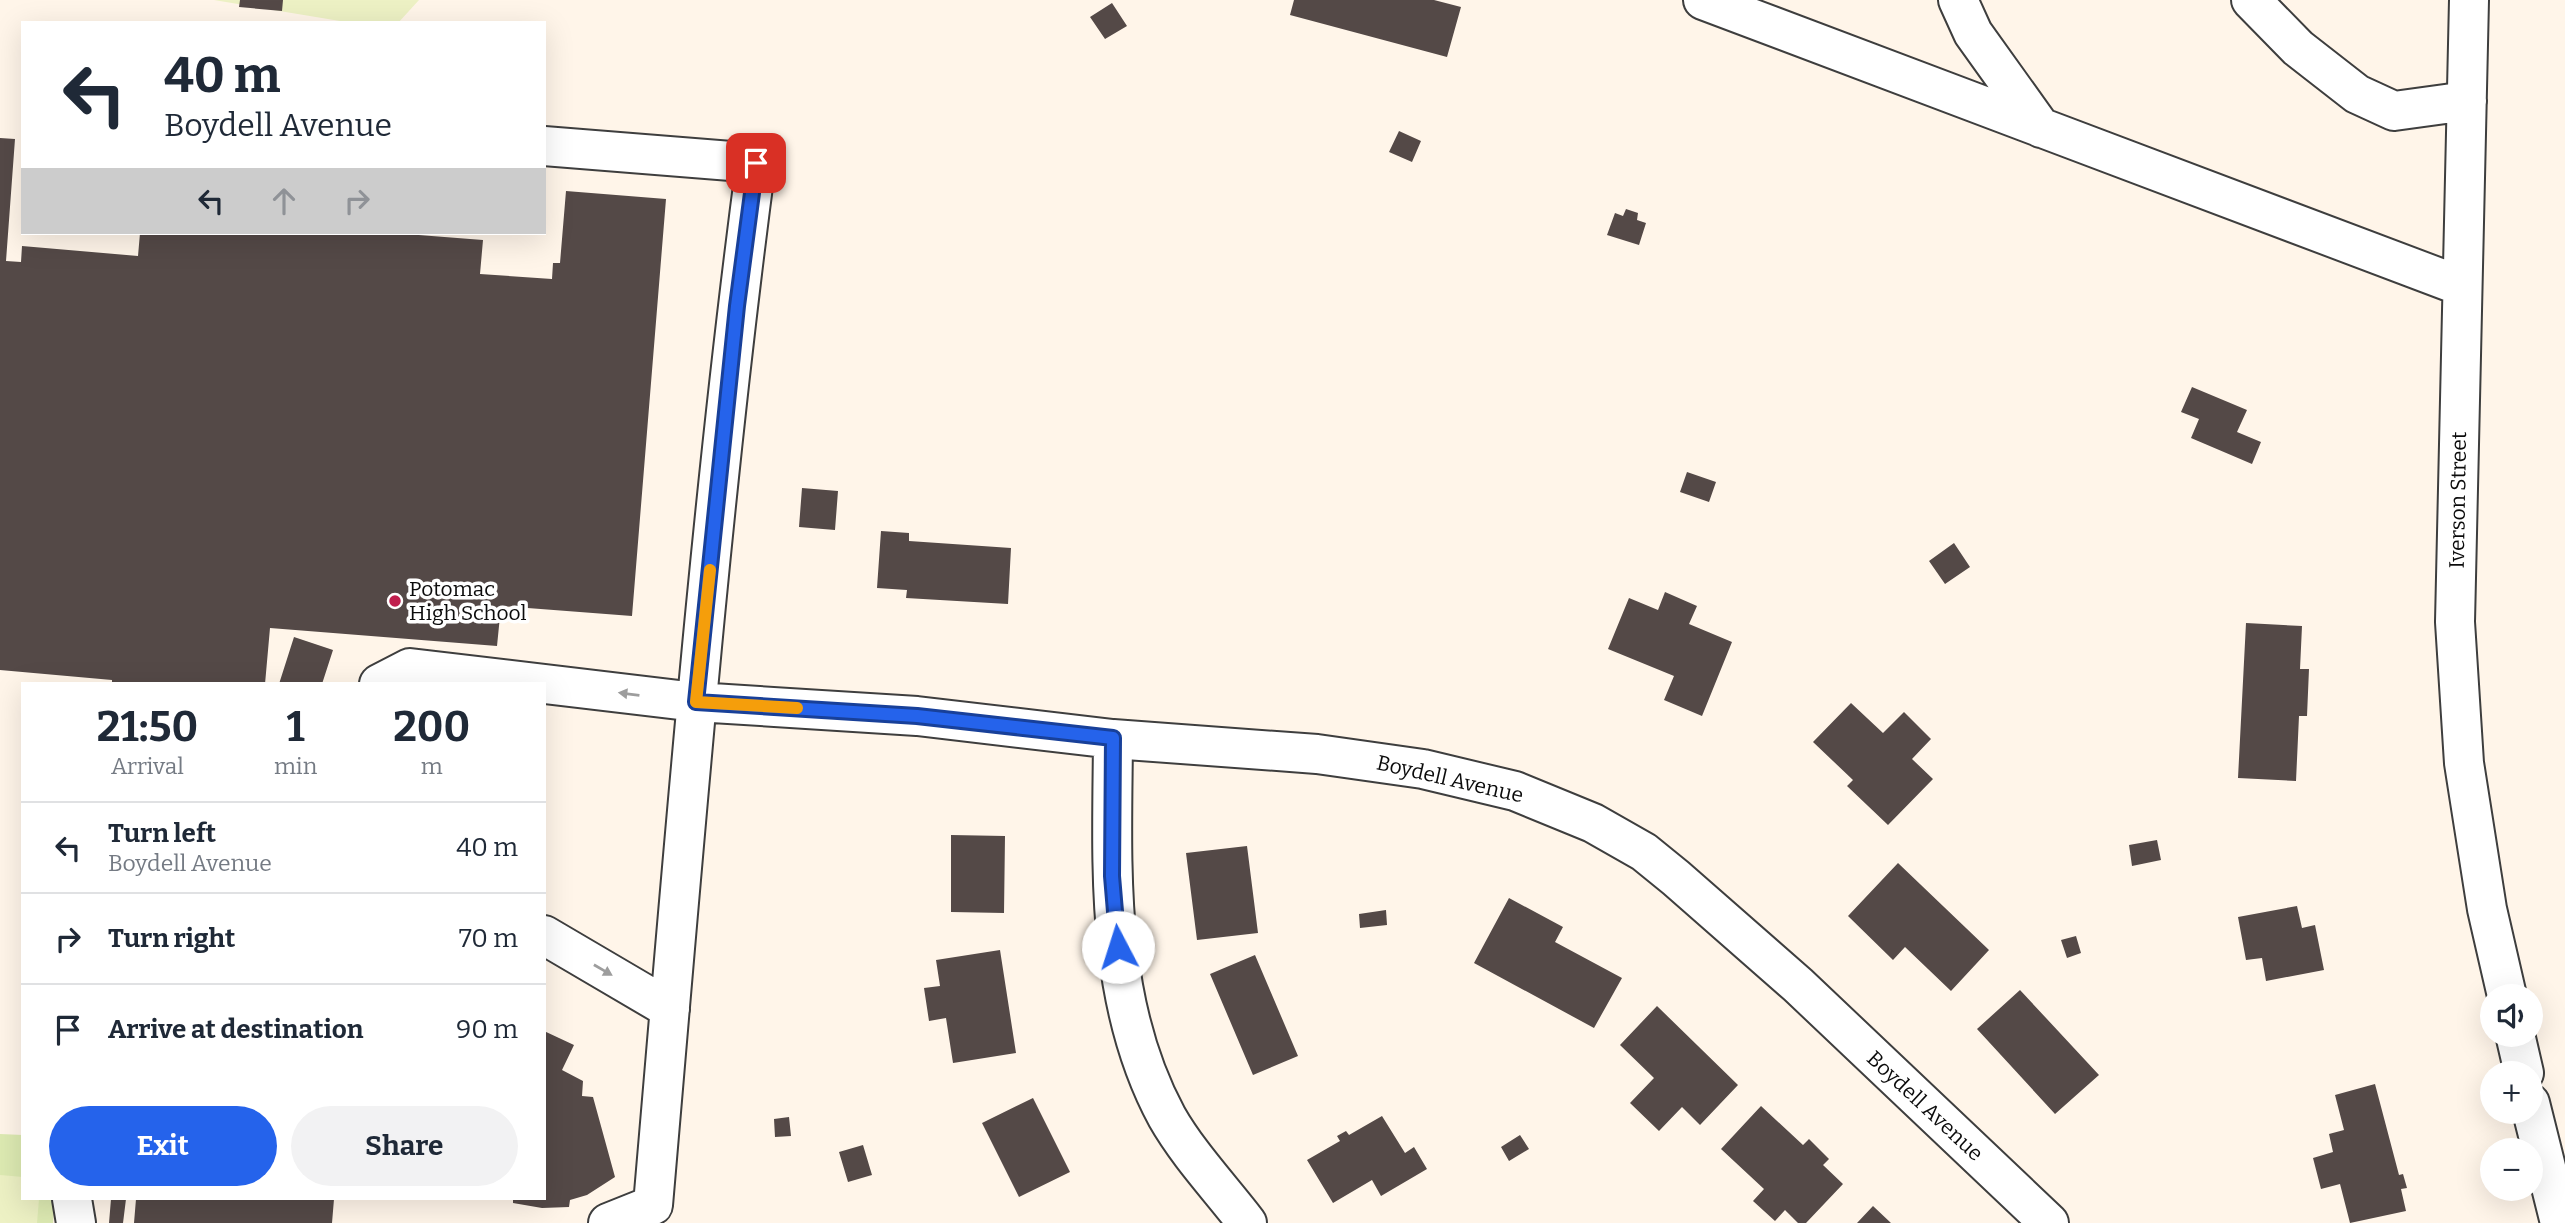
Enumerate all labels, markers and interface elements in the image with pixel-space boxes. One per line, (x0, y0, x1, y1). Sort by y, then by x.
text: 40 m (164, 46, 281, 105)
icon: left (49, 49, 140, 140)
text: Boydell Avenue (164, 106, 392, 144)
pin (726, 133, 786, 193)
icon: arrive (737, 144, 775, 182)
icon: left (192, 182, 230, 220)
icon: ahead (265, 182, 303, 220)
icon: right (338, 182, 376, 220)
street label: Iverson Street (2444, 431, 2472, 569)
place label: Potomac High School (409, 576, 527, 626)
marker: Potomac High School (387, 593, 403, 609)
one-way arrow (618, 689, 640, 700)
text: 21:50 (97, 702, 198, 752)
text: 1 (287, 702, 305, 752)
text: 200 (393, 702, 470, 752)
street label: Boydell Avenue (1374, 749, 1526, 809)
text: Arrival (111, 752, 184, 780)
text: min (274, 752, 317, 780)
text: m (421, 752, 443, 780)
text: Turn left (108, 818, 216, 849)
icon: left (49, 829, 87, 867)
text: 40 m (456, 832, 518, 863)
text: Boydell Avenue (108, 849, 272, 877)
position arrow (1081, 910, 1155, 984)
icon: right (49, 920, 87, 958)
text: Turn right (108, 923, 235, 954)
text: 70 m (459, 923, 518, 954)
one-way arrow (594, 964, 613, 976)
map controls (2480, 984, 2543, 1201)
button: sound (2480, 984, 2543, 1047)
icon: arrive (49, 1011, 87, 1049)
text: Arrive at destination (108, 1014, 363, 1045)
text: 90 m (456, 1014, 518, 1045)
street label: Boydell Avenue (1861, 1045, 1989, 1167)
button: + (2480, 1061, 2543, 1124)
button: Exit (49, 1106, 277, 1186)
button: Share (291, 1106, 518, 1186)
button: − (2480, 1138, 2543, 1201)

